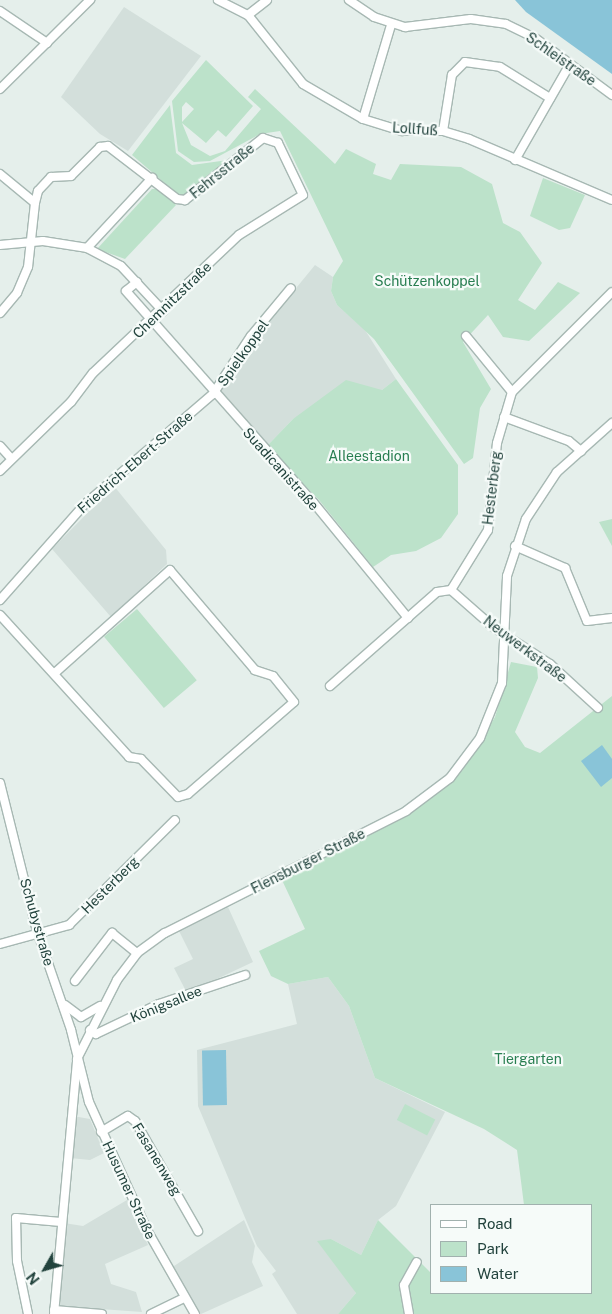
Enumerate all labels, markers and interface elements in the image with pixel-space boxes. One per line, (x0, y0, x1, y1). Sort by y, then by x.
street label: Schleistraße (523, 29, 599, 89)
street label: Lollfuß (392, 119, 438, 139)
street label: Fehrsstraße (186, 140, 258, 202)
street label: Chemnitzstraße (129, 258, 215, 342)
park label: Schützenkoppel (374, 273, 480, 289)
street label: Spielkoppel (214, 316, 272, 390)
street label: Friedrich-Ebert-Straße (74, 407, 196, 517)
street label: Suadicanistraße (239, 424, 323, 514)
park label: Alleestadion (328, 448, 410, 464)
street label: Hesterberg (479, 450, 505, 526)
street label: Neuwerkstraße (480, 612, 570, 686)
street label: Flensburger Straße (248, 825, 368, 897)
street label: Hesterberg (78, 853, 142, 917)
street label: Schubystraße (16, 876, 58, 968)
street label: Königsallee (128, 982, 204, 1026)
park label: Tiergarten (494, 1051, 562, 1067)
street label: Fasanenweg (129, 1120, 185, 1198)
street label: Husumer Straße (99, 1138, 159, 1242)
legend (430, 1204, 592, 1294)
text: Road (477, 1215, 513, 1232)
text: Park (477, 1240, 509, 1257)
north arrow (20, 1244, 70, 1294)
text: Water (477, 1265, 519, 1282)
text: N (24, 1269, 43, 1287)

